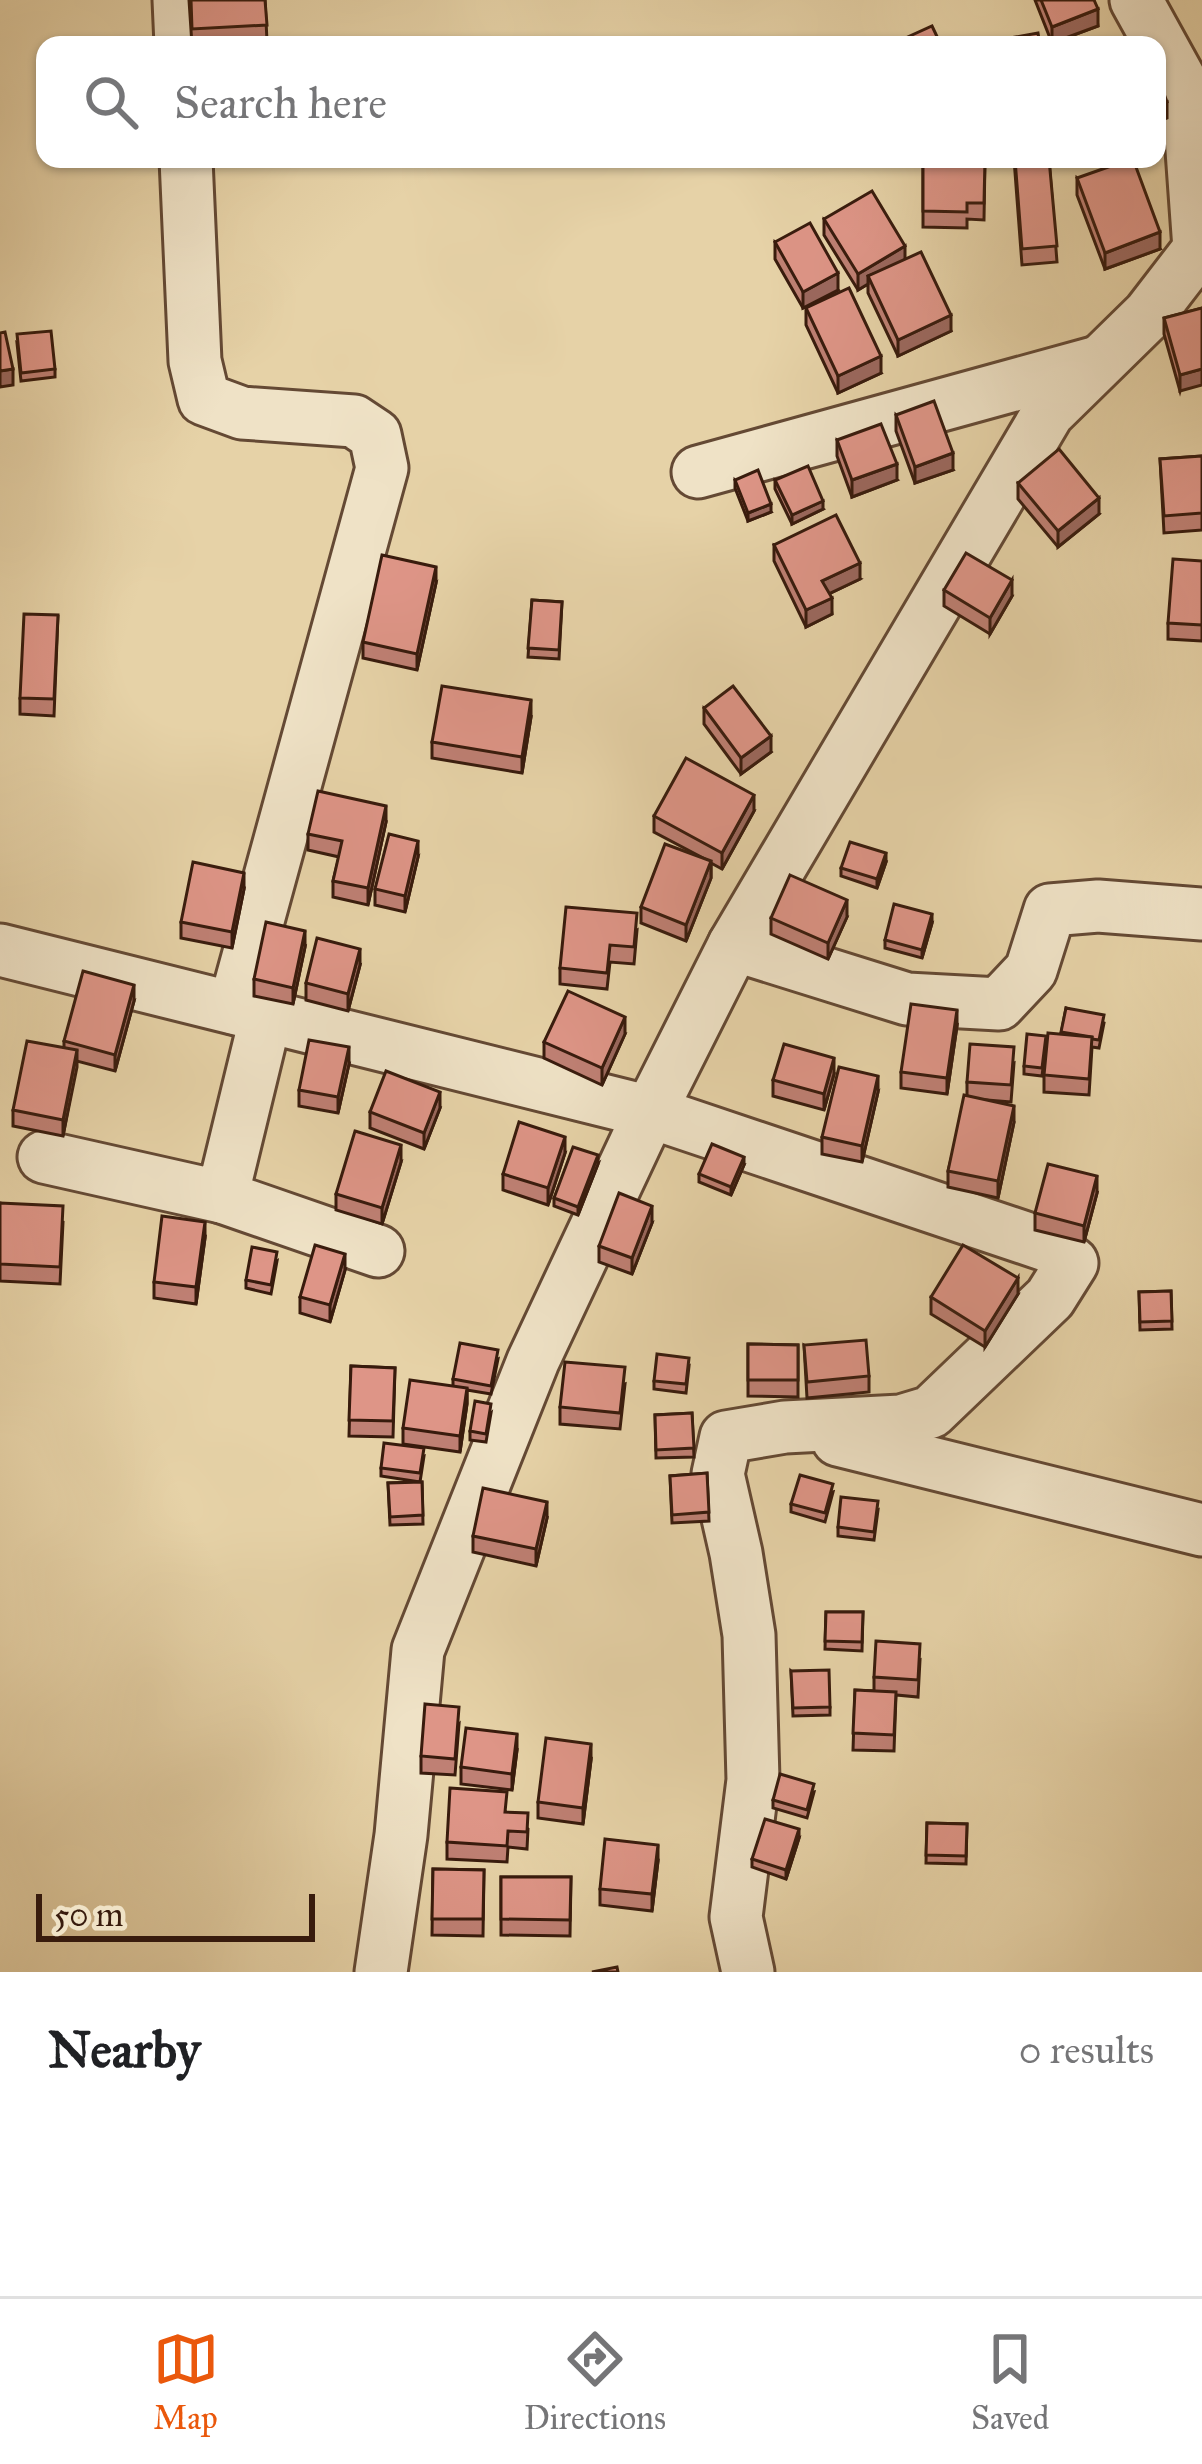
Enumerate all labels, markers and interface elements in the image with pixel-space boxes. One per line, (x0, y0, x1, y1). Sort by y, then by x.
search box (36, 36, 1166, 168)
icon: search (78, 69, 144, 135)
text: Search here (174, 75, 387, 130)
scale bar (36, 1888, 315, 1941)
text: 50 m (54, 1895, 123, 1935)
text: Nearby (48, 2019, 200, 2081)
text: 0 results (1019, 2026, 1154, 2074)
tab: Map (153, 2326, 219, 2438)
tab: Directions (524, 2326, 666, 2438)
tab: Saved (971, 2326, 1049, 2438)

